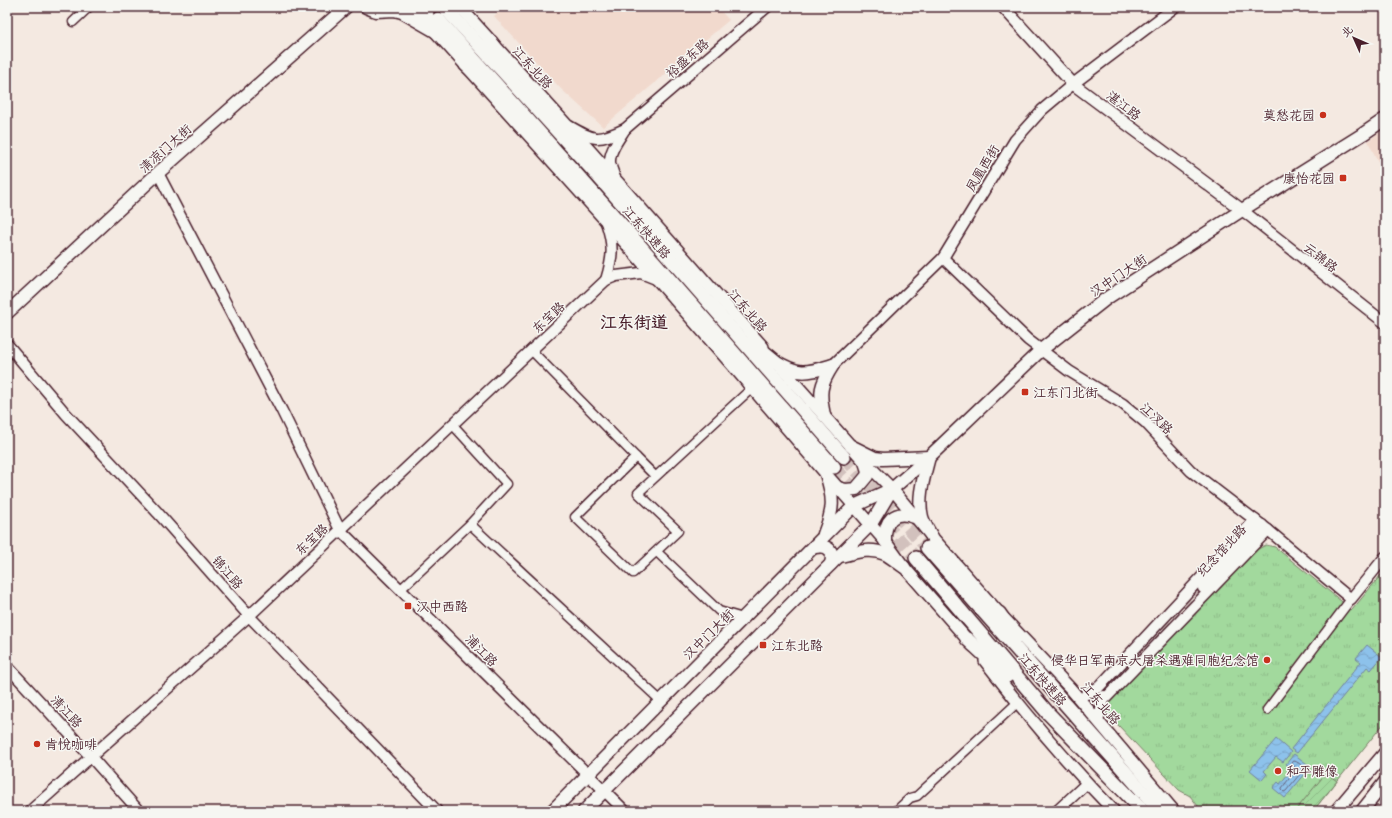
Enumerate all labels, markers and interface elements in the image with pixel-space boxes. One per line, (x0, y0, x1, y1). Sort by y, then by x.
north arrow (1334, 18, 1374, 58)
text: 北 (1339, 23, 1356, 40)
street label: 裕盛东路 (663, 36, 712, 81)
street label: 江东北路 (510, 43, 556, 92)
street label: 湛江路 (1104, 88, 1144, 123)
place label: 莫愁花园 (1263, 108, 1315, 123)
marker: 莫愁花园 (1318, 110, 1328, 120)
street label: 清凉门大街 (136, 121, 195, 176)
street label: 凤凰西街 (963, 142, 1002, 194)
place label: 康怡花园 (1283, 171, 1335, 186)
marker: 康怡花园 (1338, 173, 1348, 183)
street label: 江东快速路 (620, 203, 674, 262)
street label: 云锦路 (1301, 239, 1341, 275)
street label: 汉中门大街 (1087, 251, 1149, 300)
street label: 江东北路 (725, 286, 770, 335)
street label: 东宝路 (529, 299, 568, 336)
district label: 江东街道 (600, 312, 668, 332)
place label: 江东门北街 (1033, 385, 1098, 400)
marker: 江东门北街 (1020, 387, 1030, 397)
street label: 江汊路 (1137, 399, 1176, 437)
street label: 东宝路 (292, 521, 331, 558)
street label: 纪念馆北路 (1194, 521, 1249, 579)
street label: 锦江路 (209, 553, 246, 592)
place label: 汉中西路 (416, 599, 468, 614)
marker: 汉中西路 (403, 601, 413, 611)
street label: 汉中门大街 (680, 606, 737, 663)
street label: 浦江路 (463, 631, 501, 669)
place label: 江东北路 (771, 638, 823, 653)
marker: 江东北路 (758, 640, 768, 650)
street label: 江东快速路 (1016, 650, 1070, 709)
place label: 侵华日军南京大屠杀遇难同胞纪念馆 (1051, 653, 1259, 668)
marker: 侵华日军南京大屠杀遇难同胞纪念馆 (1262, 655, 1272, 665)
street label: 江东北路 (1078, 679, 1123, 728)
street label: 清江路 (48, 692, 85, 731)
place label: 肯悦咖啡 (45, 737, 97, 752)
marker: 肯悦咖啡 (32, 739, 42, 749)
place label: 和平雕像 (1286, 764, 1338, 779)
marker: 和平雕像 (1273, 766, 1283, 776)

